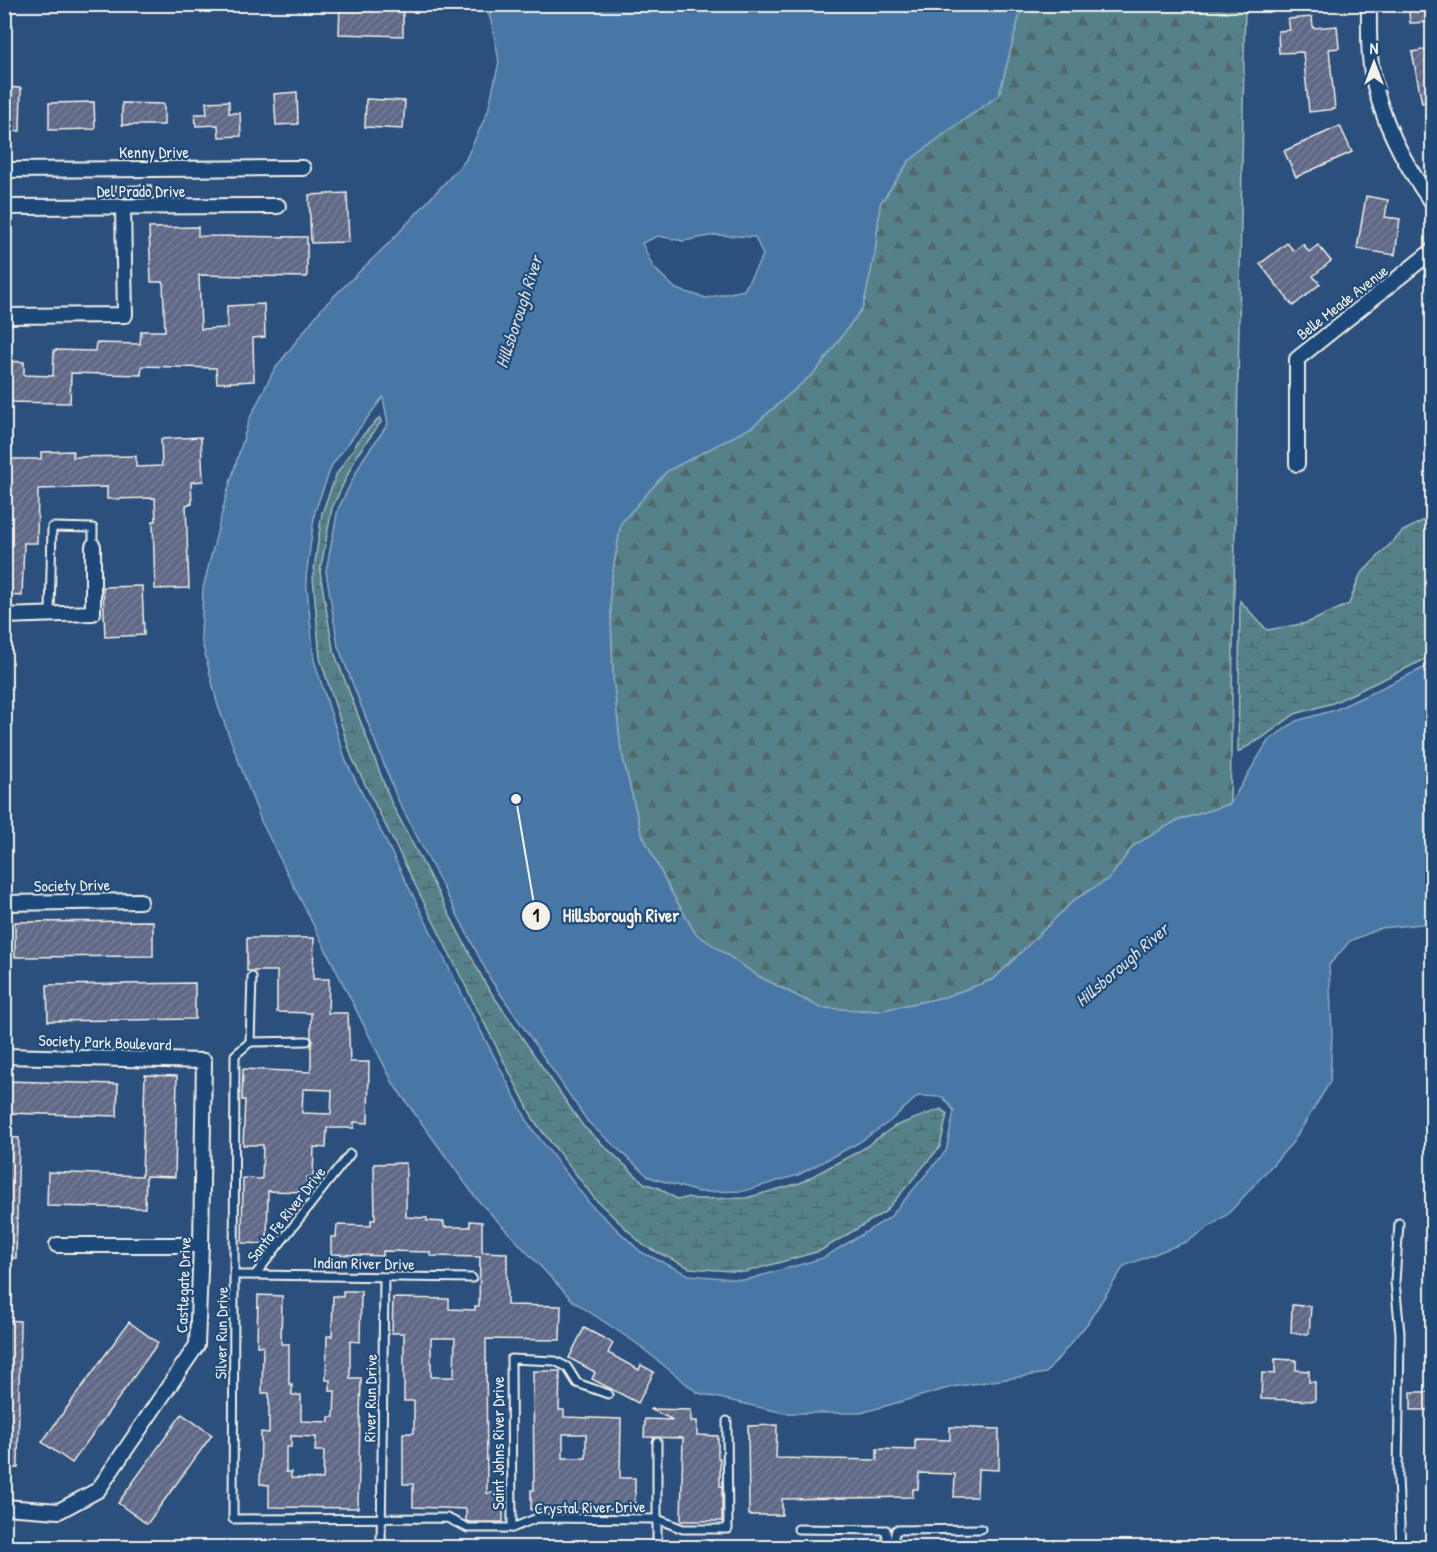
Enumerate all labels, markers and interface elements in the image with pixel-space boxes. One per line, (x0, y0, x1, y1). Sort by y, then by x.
north arrow (1344, 33, 1404, 93)
text: N (1370, 37, 1379, 59)
street label: Kenny Drive (119, 141, 190, 163)
street label: Del Prado Drive (97, 180, 186, 202)
water label: Hillsborough River (489, 251, 549, 371)
street label: Belle Meade Avenue (1292, 259, 1393, 345)
street label: Society Drive (34, 873, 111, 897)
callout: Hillsborough River (521, 898, 691, 934)
text: 1 (533, 903, 540, 928)
text: Hillsborough River (563, 903, 679, 929)
water label: Hillsborough River (1070, 916, 1175, 1012)
street label: Society Park Boulevard (38, 1029, 172, 1055)
street label: Santa Fe River Drive (242, 1161, 331, 1266)
street label: Castlegate Drive (170, 1236, 196, 1334)
street label: Indian River Drive (313, 1251, 416, 1275)
street label: Silver Run Drive (209, 1286, 233, 1379)
street label: River Run Drive (358, 1353, 382, 1442)
street label: Saint Johns River Drive (487, 1376, 509, 1510)
street label: Crystal River Drive (534, 1495, 646, 1519)

